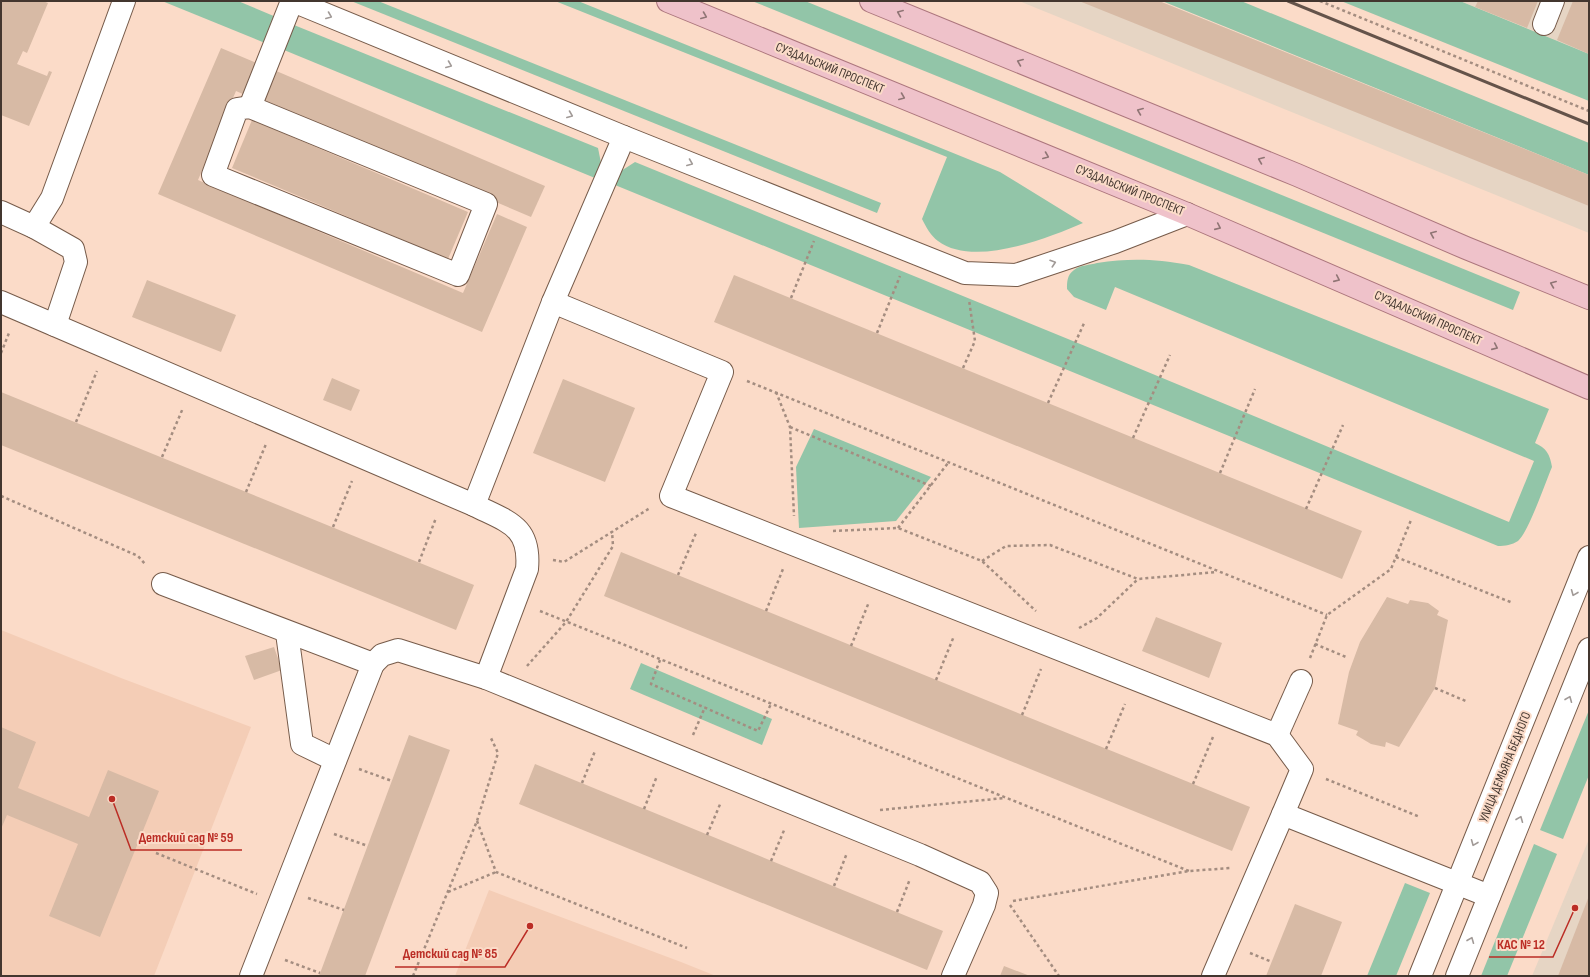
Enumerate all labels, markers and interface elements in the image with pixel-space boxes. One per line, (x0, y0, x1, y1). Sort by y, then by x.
one-way arrow (896, 9, 903, 17)
one-way arrow (326, 11, 333, 19)
one-way arrow (700, 11, 707, 19)
street label: СУЗДАЛЬСКИЙ ПРОСПЕКТ (773, 39, 887, 97)
one-way arrow (1016, 58, 1023, 66)
one-way arrow (445, 60, 453, 68)
one-way arrow (897, 92, 905, 100)
one-way arrow (1137, 108, 1145, 116)
one-way arrow (566, 110, 573, 118)
one-way arrow (1041, 151, 1049, 159)
one-way arrow (1257, 157, 1265, 165)
one-way arrow (687, 159, 694, 167)
street label: СУЗДАЛЬСКИЙ ПРОСПЕКТ (1073, 161, 1187, 219)
one-way arrow (1213, 222, 1221, 230)
one-way arrow (1429, 231, 1437, 239)
one-way arrow (1050, 259, 1057, 268)
one-way arrow (1333, 274, 1340, 282)
one-way arrow (1549, 280, 1556, 288)
street label: СУЗДАЛЬСКИЙ ПРОСПЕКТ (1372, 287, 1484, 349)
one-way arrow (1491, 343, 1498, 351)
one-way arrow (1571, 589, 1579, 596)
one-way arrow (1564, 695, 1572, 702)
street label: УЛИЦА ДЕМЬЯНА БЕДНОГО (1476, 710, 1534, 824)
one-way arrow (1515, 816, 1523, 824)
callout: Детский сад № 59 (131, 824, 242, 850)
text: Детский сад № 59 (139, 829, 234, 846)
one-way arrow (1470, 840, 1478, 847)
callout: КАС № 12 (1489, 931, 1553, 957)
one-way arrow (1467, 936, 1475, 943)
text: КАС № 12 (1497, 936, 1545, 953)
callout: Детский сад № 85 (395, 941, 505, 967)
text: Детский сад № 85 (403, 945, 497, 962)

